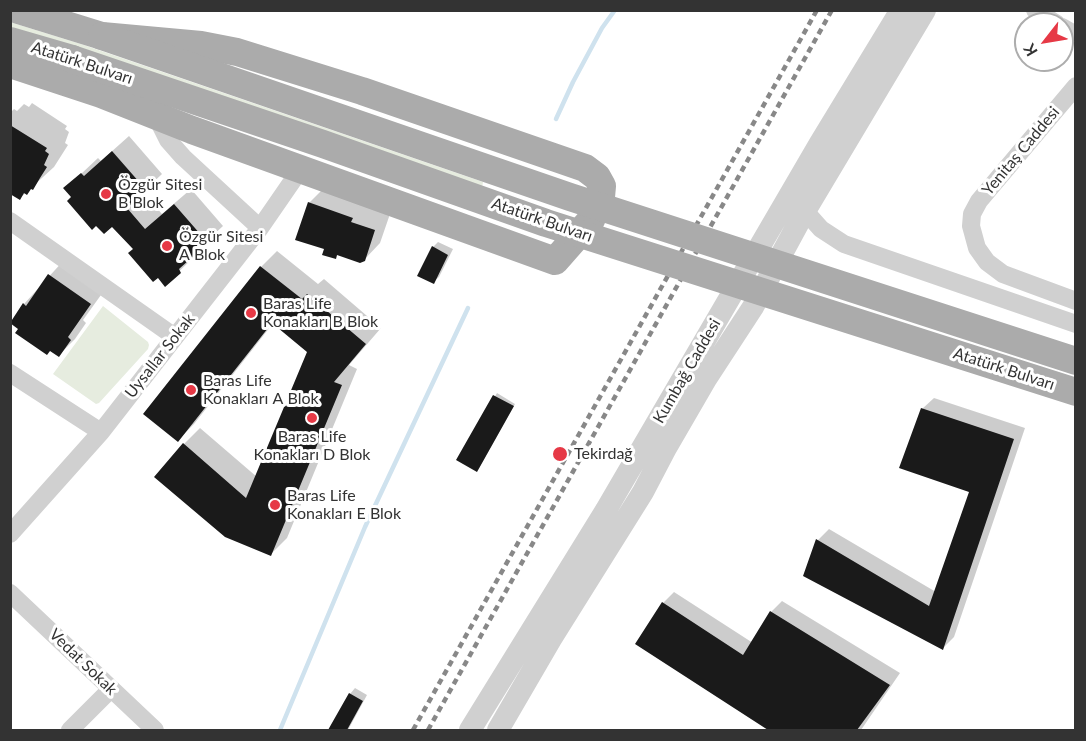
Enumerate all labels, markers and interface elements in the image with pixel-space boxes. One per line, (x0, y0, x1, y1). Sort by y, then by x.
north arrow (1014, 12, 1074, 72)
street label: Atatürk Bulvarı (29, 38, 135, 88)
text: K (1019, 41, 1041, 60)
street label: Yenitaş Caddesi (978, 103, 1064, 199)
place label: Özgür Sitesi B Blok (118, 175, 202, 213)
marker: Özgür Sitesi B Blok (99, 187, 113, 201)
street label: Atatürk Bulvarı (489, 194, 595, 246)
place label: Özgür Sitesi A Blok (179, 227, 263, 265)
marker: Özgür Sitesi A Blok (160, 239, 174, 253)
place label: Baras Life Konakları B Blok (263, 294, 378, 332)
marker: Baras Life Konakları B Blok (244, 306, 258, 320)
street label: Uysallar Sokak (121, 310, 199, 402)
street label: Kumbağ Caddesi (649, 315, 725, 427)
street label: Atatürk Bulvarı (951, 344, 1057, 394)
place label: Baras Life Konakları A Blok (203, 371, 319, 409)
marker: Baras Life Konakları A Blok (184, 383, 198, 397)
marker: Baras Life Konakları D Blok (305, 411, 319, 425)
place label: Baras Life Konakları D Blok (254, 427, 370, 465)
place label: Tekirdağ (574, 444, 633, 464)
marker: Tekirdağ (551, 445, 569, 463)
place label: Baras Life Konakları E Blok (287, 486, 401, 524)
marker: Baras Life Konakları E Blok (268, 498, 282, 512)
street label: Vedat Sokak (45, 625, 121, 699)

